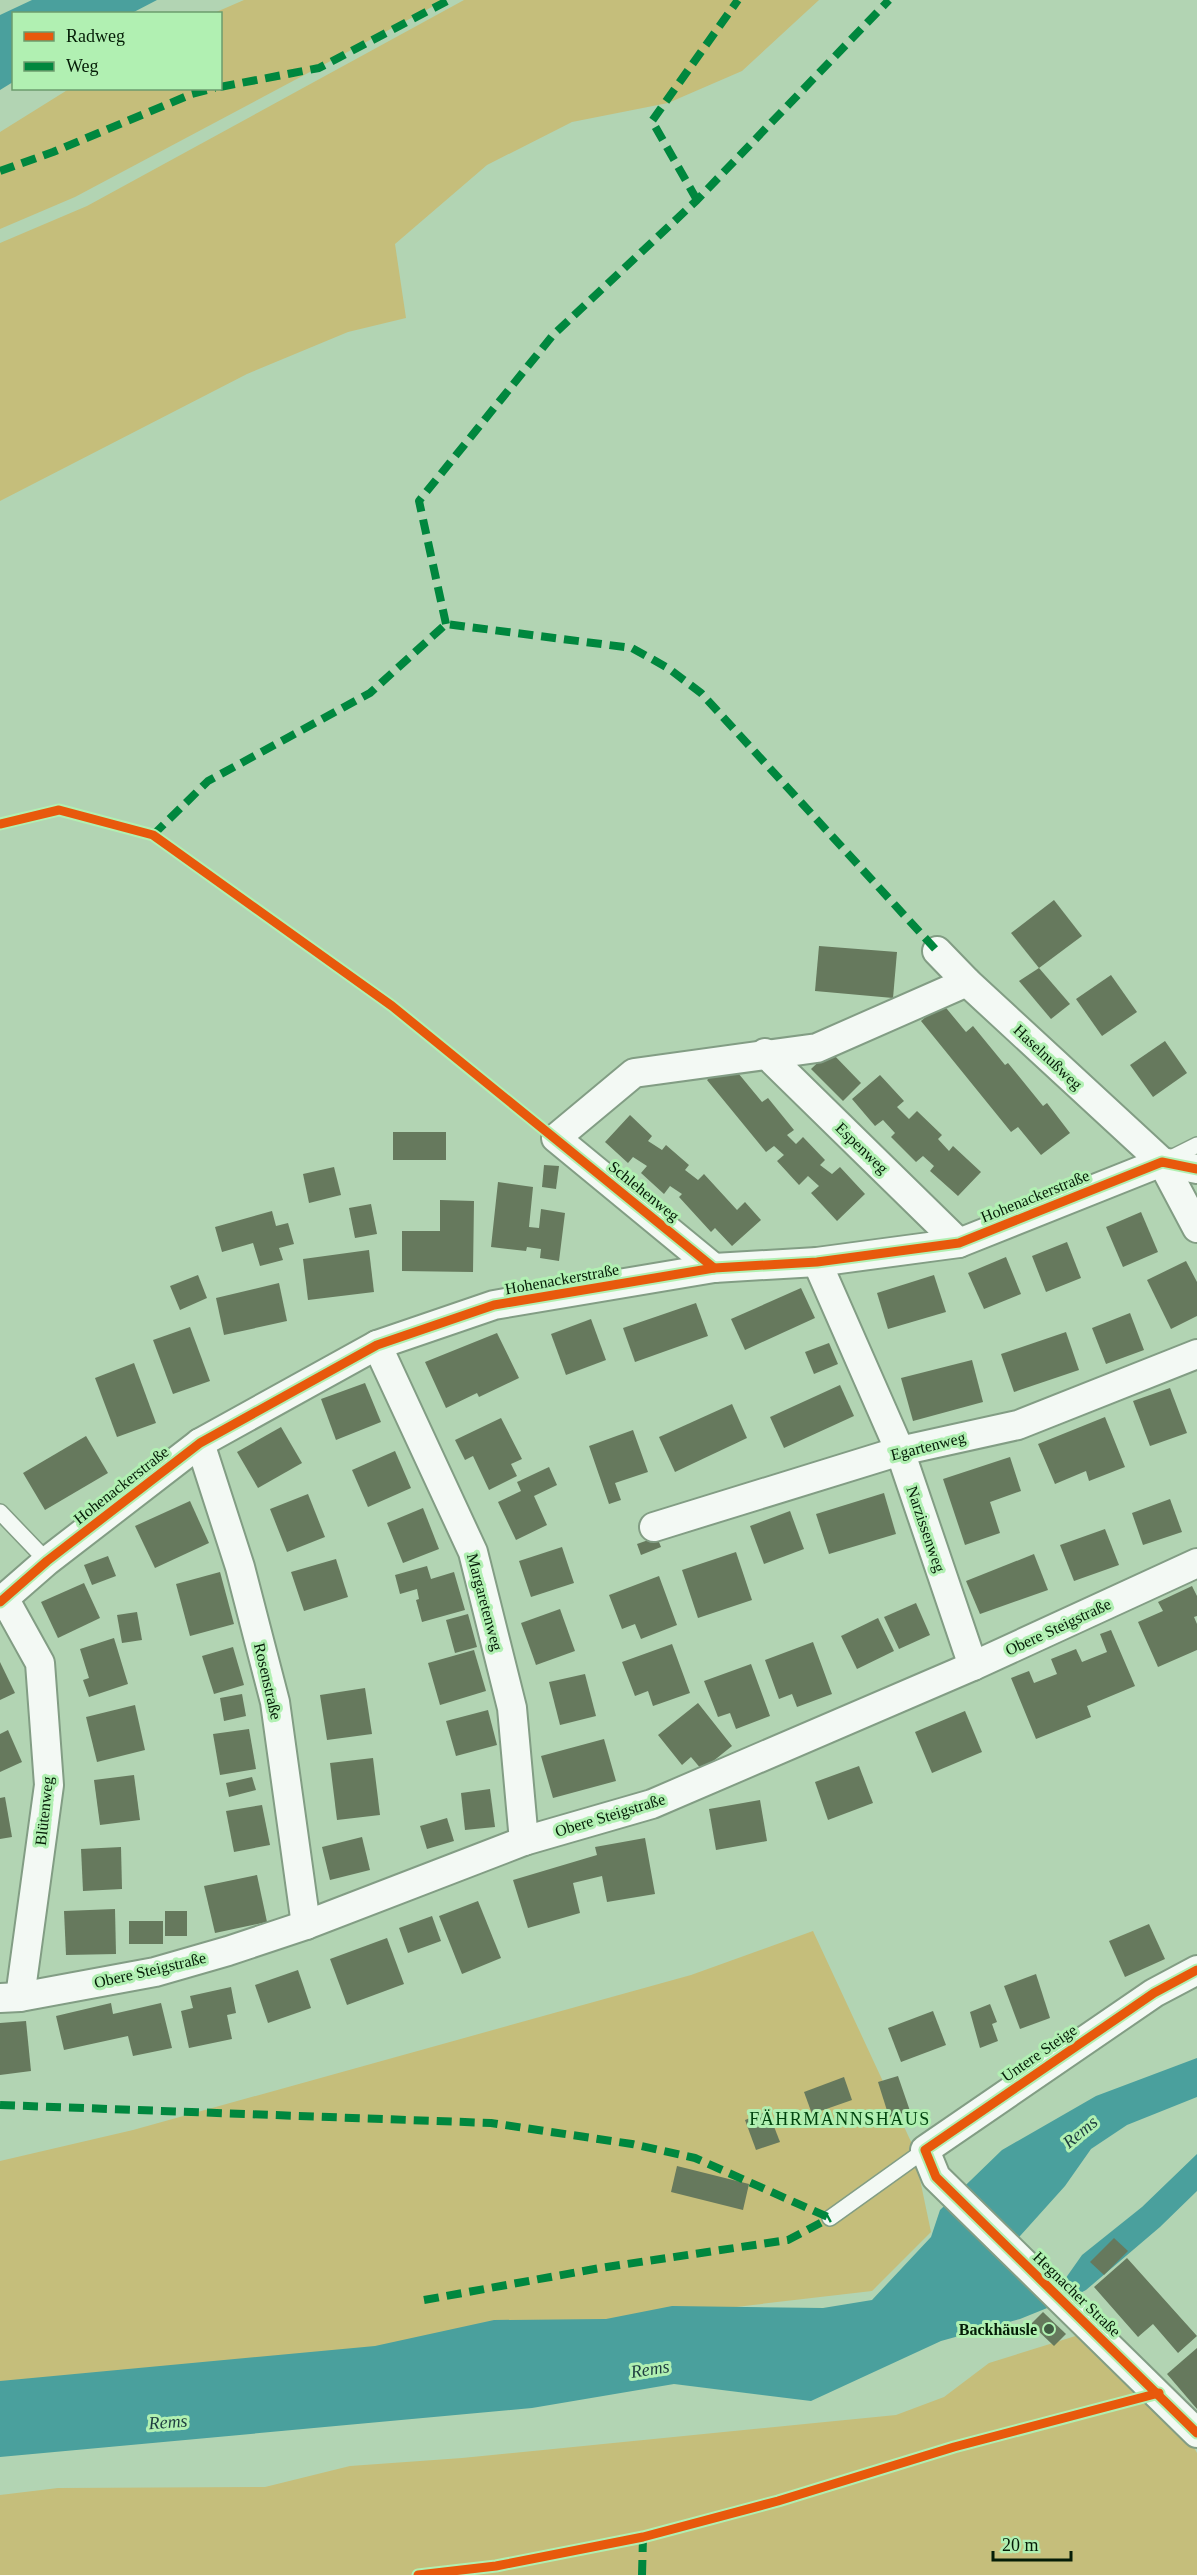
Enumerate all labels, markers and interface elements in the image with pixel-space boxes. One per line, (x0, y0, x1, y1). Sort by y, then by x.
legend (12, 12, 222, 90)
text: Radweg (66, 26, 125, 46)
text: Weg (66, 56, 99, 76)
street label: Haselnußweg (1010, 1021, 1086, 1094)
street label: Espenweg (832, 1119, 892, 1178)
street label: Schlehenweg (605, 1158, 682, 1225)
street label: Hohenackerstraße (978, 1166, 1092, 1226)
street label: Hohenackerstraße (504, 1261, 620, 1297)
street label: Egartenweg (889, 1429, 967, 1464)
street label: Hohenackerstraße (70, 1443, 172, 1527)
street label: Narzissenweg (902, 1484, 949, 1575)
street label: Margaretenweg (463, 1551, 506, 1653)
street label: Obere Steigstraße (1003, 1595, 1114, 1660)
street label: Rosenstraße (251, 1641, 285, 1721)
street label: Blütenweg (32, 1776, 57, 1846)
street label: Obere Steigstraße (553, 1790, 667, 1841)
street label: Obere Steigstraße (92, 1949, 208, 1992)
street label: Untere Steige (998, 2021, 1080, 2086)
district label: FÄHRMANNSHAUS (749, 2109, 931, 2129)
water label: Rems (1058, 2112, 1101, 2153)
street label: Hegnacher Straße (1029, 2248, 1124, 2340)
place label: Backhäusle (959, 2321, 1037, 2338)
marker: Backhäusle (1042, 2322, 1056, 2336)
water label: Rems (628, 2356, 671, 2382)
water label: Rems (147, 2411, 188, 2433)
scale bar (993, 2524, 1071, 2562)
text: 20 m (1002, 2535, 1039, 2555)

